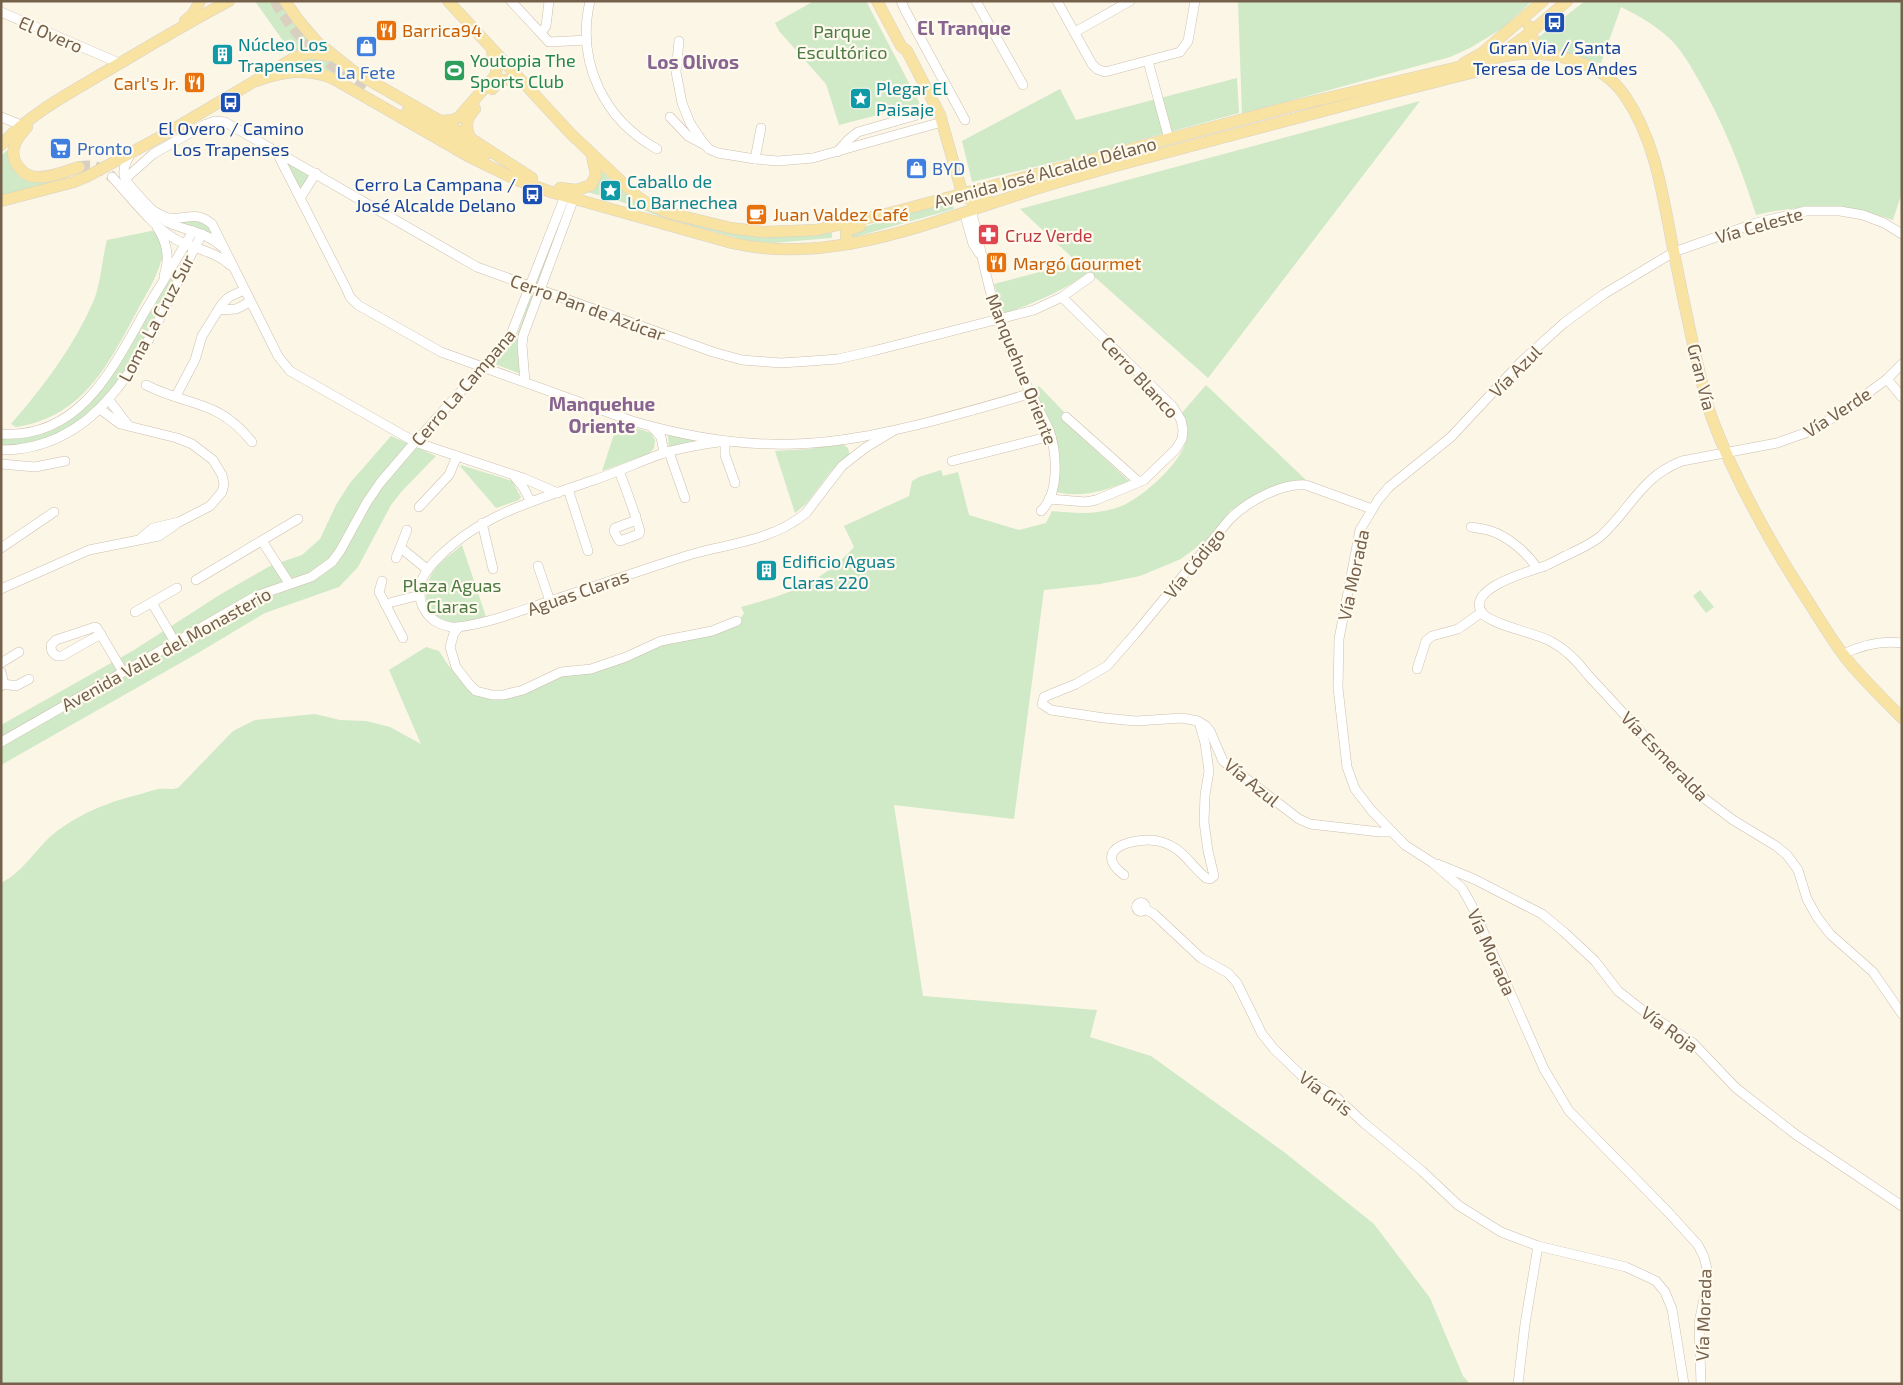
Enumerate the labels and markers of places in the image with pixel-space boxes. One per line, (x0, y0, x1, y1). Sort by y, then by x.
bus stop icon: Gran Via / Santa Teresa de Los Andes (1543, 10, 1567, 34)
restaurant icon: Barrica94 (374, 18, 398, 42)
place label: Barrica94 (402, 19, 482, 41)
place label: Núcleo Los Trapenses (238, 33, 328, 76)
shop icon: La Fete (354, 35, 378, 59)
place label: Gran Via / Santa Teresa de Los Andes (1473, 36, 1637, 79)
building icon: Núcleo Los Trapenses (210, 42, 234, 66)
place label: Youtopia The Sports Club (470, 49, 576, 92)
sports icon: Youtopia The Sports Club (442, 58, 466, 82)
place label: La Fete (337, 61, 395, 83)
restaurant icon: Carl's Jr. (183, 71, 207, 95)
place label: Carl's Jr. (114, 72, 179, 94)
place label: Plegar El Paisaje (876, 77, 948, 120)
place icon: Plegar El Paisaje (848, 86, 872, 110)
bus stop icon: El Overo / Camino Los Trapenses (219, 91, 243, 115)
place label: El Overo / Camino Los Trapenses (158, 117, 304, 160)
supermarket icon: Pronto (49, 136, 73, 160)
place label: Pronto (77, 137, 132, 159)
shop icon: BYD (904, 156, 928, 180)
place label: BYD (932, 157, 965, 179)
place label: Caballo de Lo Barnechea (627, 170, 738, 213)
place label: Cerro La Campana / José Alcalde Delano (355, 173, 516, 216)
place icon: Caballo de Lo Barnechea (599, 179, 623, 203)
bus stop icon: Cerro La Campana / José Alcalde Delano (520, 182, 544, 206)
cafe icon: Juan Valdez Café (745, 202, 769, 226)
place label: Juan Valdez Café (773, 203, 909, 225)
pharmacy icon: Cruz Verde (977, 223, 1001, 247)
place label: Cruz Verde (1005, 224, 1092, 246)
restaurant icon: Margó Gourmet (985, 251, 1009, 275)
place label: Margó Gourmet (1013, 252, 1141, 274)
place label: Edificio Aguas Claras 220 (782, 550, 895, 593)
building icon: Edificio Aguas Claras 220 (754, 559, 778, 583)

